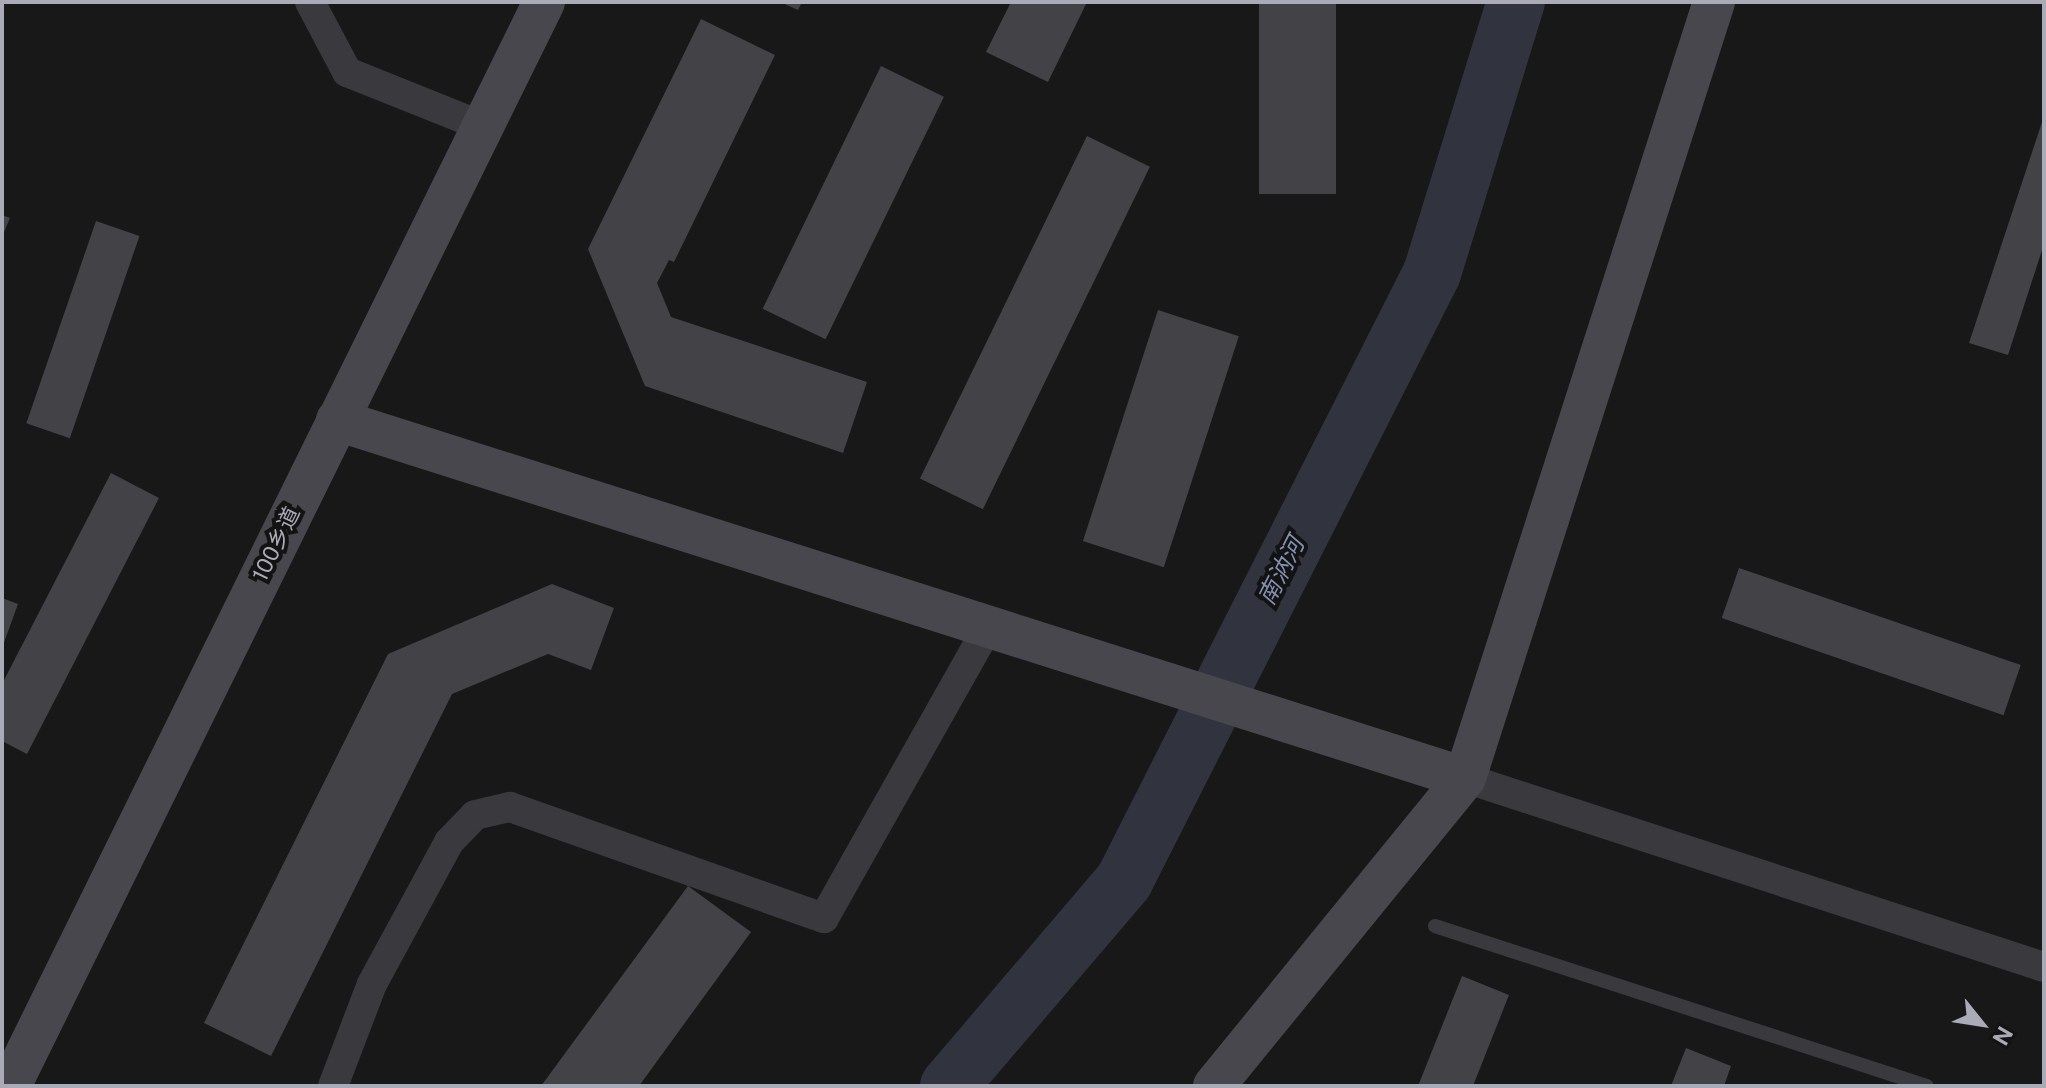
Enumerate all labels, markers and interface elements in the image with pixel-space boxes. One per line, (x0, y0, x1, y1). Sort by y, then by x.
street label: 100乡道 (247, 502, 305, 586)
water label: 南汭河 (1252, 532, 1310, 610)
north arrow (1942, 984, 2022, 1064)
text: N (1987, 1022, 2018, 1050)

